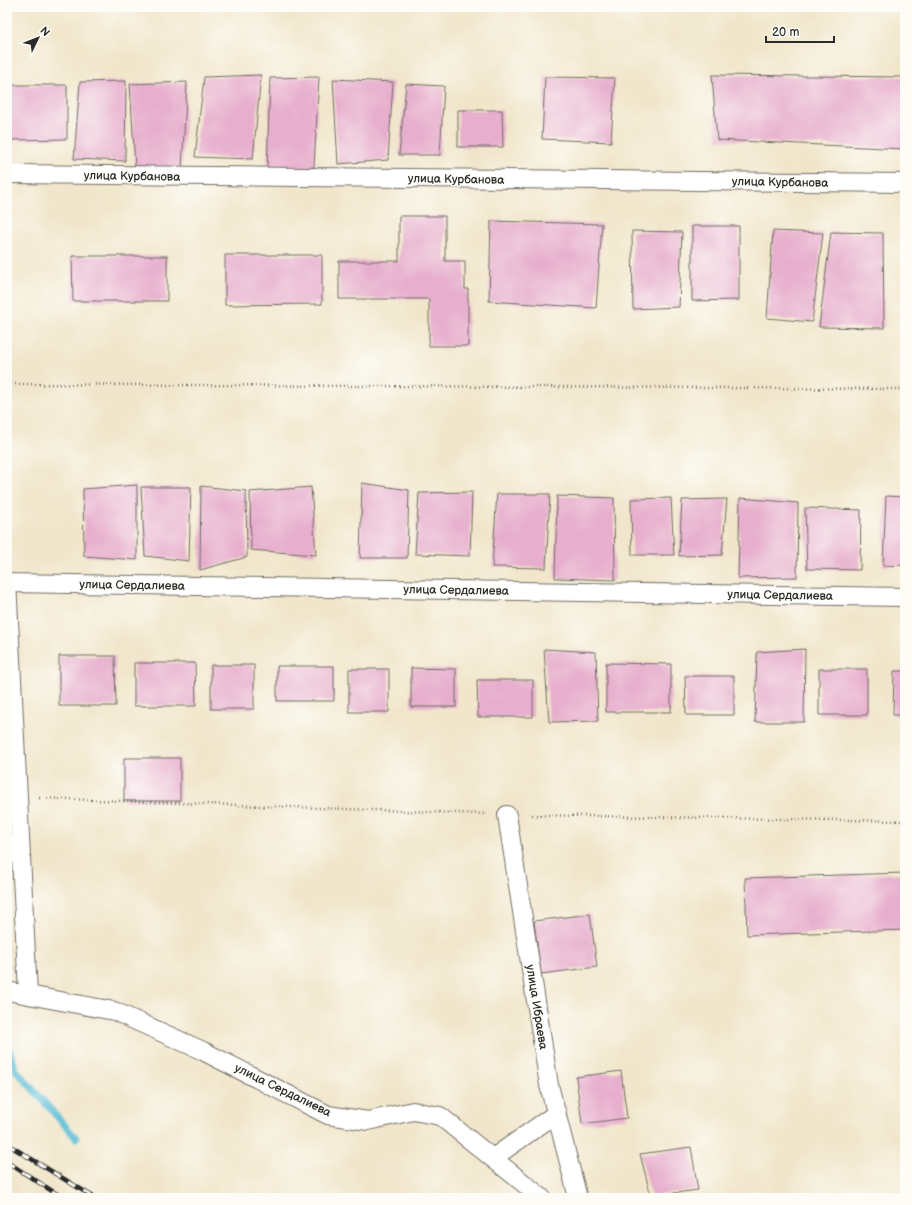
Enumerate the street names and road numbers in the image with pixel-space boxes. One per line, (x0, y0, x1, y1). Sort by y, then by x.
street label: улица Курбанова (84, 168, 180, 185)
street label: улица Курбанова (408, 171, 504, 188)
street label: улица Курбанова (732, 174, 828, 191)
street label: улица Сердалиева (79, 577, 185, 594)
street label: улица Сердалиева (403, 582, 509, 599)
street label: улица Сердалиева (727, 587, 833, 604)
street label: улица Ибраева (522, 964, 551, 1051)
street label: улица Сердалиева (232, 1061, 334, 1120)

